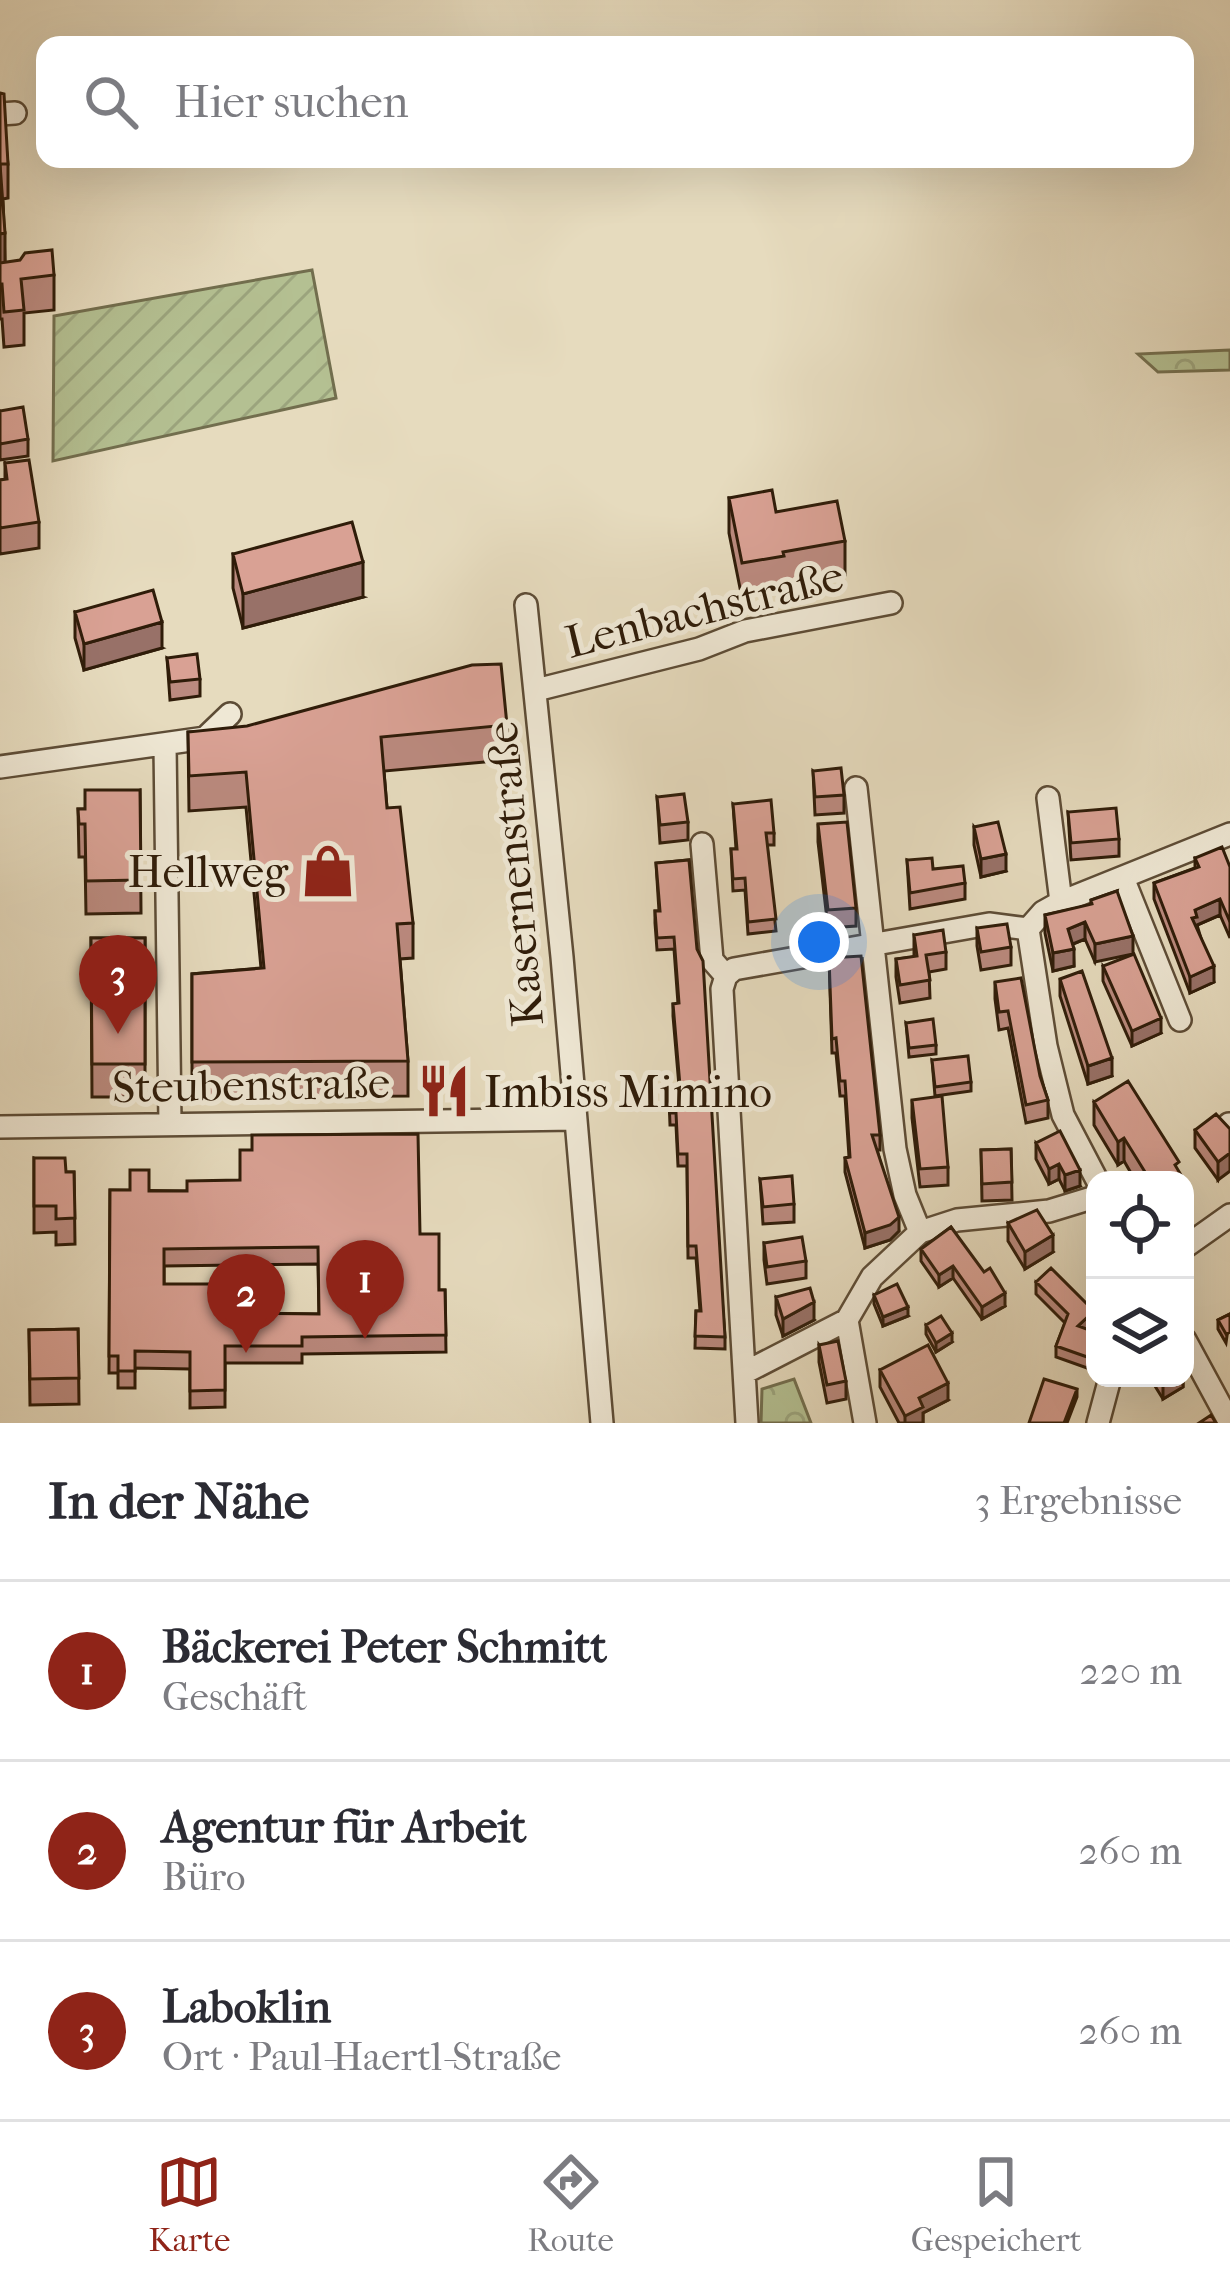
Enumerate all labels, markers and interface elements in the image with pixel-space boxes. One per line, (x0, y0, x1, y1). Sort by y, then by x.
search box (36, 36, 1194, 168)
icon: search (78, 69, 144, 135)
text: Hier suchen (174, 76, 409, 129)
street label: Lenbachstraße (560, 549, 849, 670)
street label: Kasernenstraße (476, 719, 555, 1029)
shop icon: Hellweg (299, 842, 357, 900)
place label: Hellweg (128, 846, 289, 899)
your location (789, 912, 849, 972)
pin: 3 (79, 935, 157, 1034)
street label: Steubenstraße (111, 1057, 391, 1114)
restaurant icon: Imbiss Mimino (415, 1062, 473, 1120)
place label: Imbiss Mimino (484, 1066, 772, 1119)
map controls (1086, 1171, 1194, 1387)
button: locate (1086, 1171, 1194, 1279)
pin: 1 (326, 1240, 404, 1339)
pin: 2 (207, 1254, 285, 1353)
button: layers (1086, 1279, 1194, 1387)
text: In der Nähe (48, 1471, 309, 1531)
text: 3 Ergebnisse (975, 1478, 1182, 1524)
text: Bäckerei Peter Schmitt (162, 1621, 607, 1674)
text: 1 (80, 1648, 94, 1694)
text: 220 m (1080, 1648, 1182, 1694)
text: Geschäft (162, 1674, 307, 1720)
text: Agentur für Arbeit (162, 1801, 526, 1854)
text: 2 (77, 1828, 97, 1874)
text: 260 m (1079, 1828, 1182, 1874)
text: Büro (162, 1854, 246, 1900)
text: Laboklin (162, 1981, 331, 2034)
text: 3 (79, 2008, 95, 2054)
text: 260 m (1079, 2008, 1182, 2054)
text: Ort · Paul-Haertl-Straße (162, 2034, 561, 2080)
tab: Karte (148, 2149, 230, 2260)
tab: Route (527, 2149, 614, 2260)
tab: Gespeichert (911, 2149, 1082, 2260)

